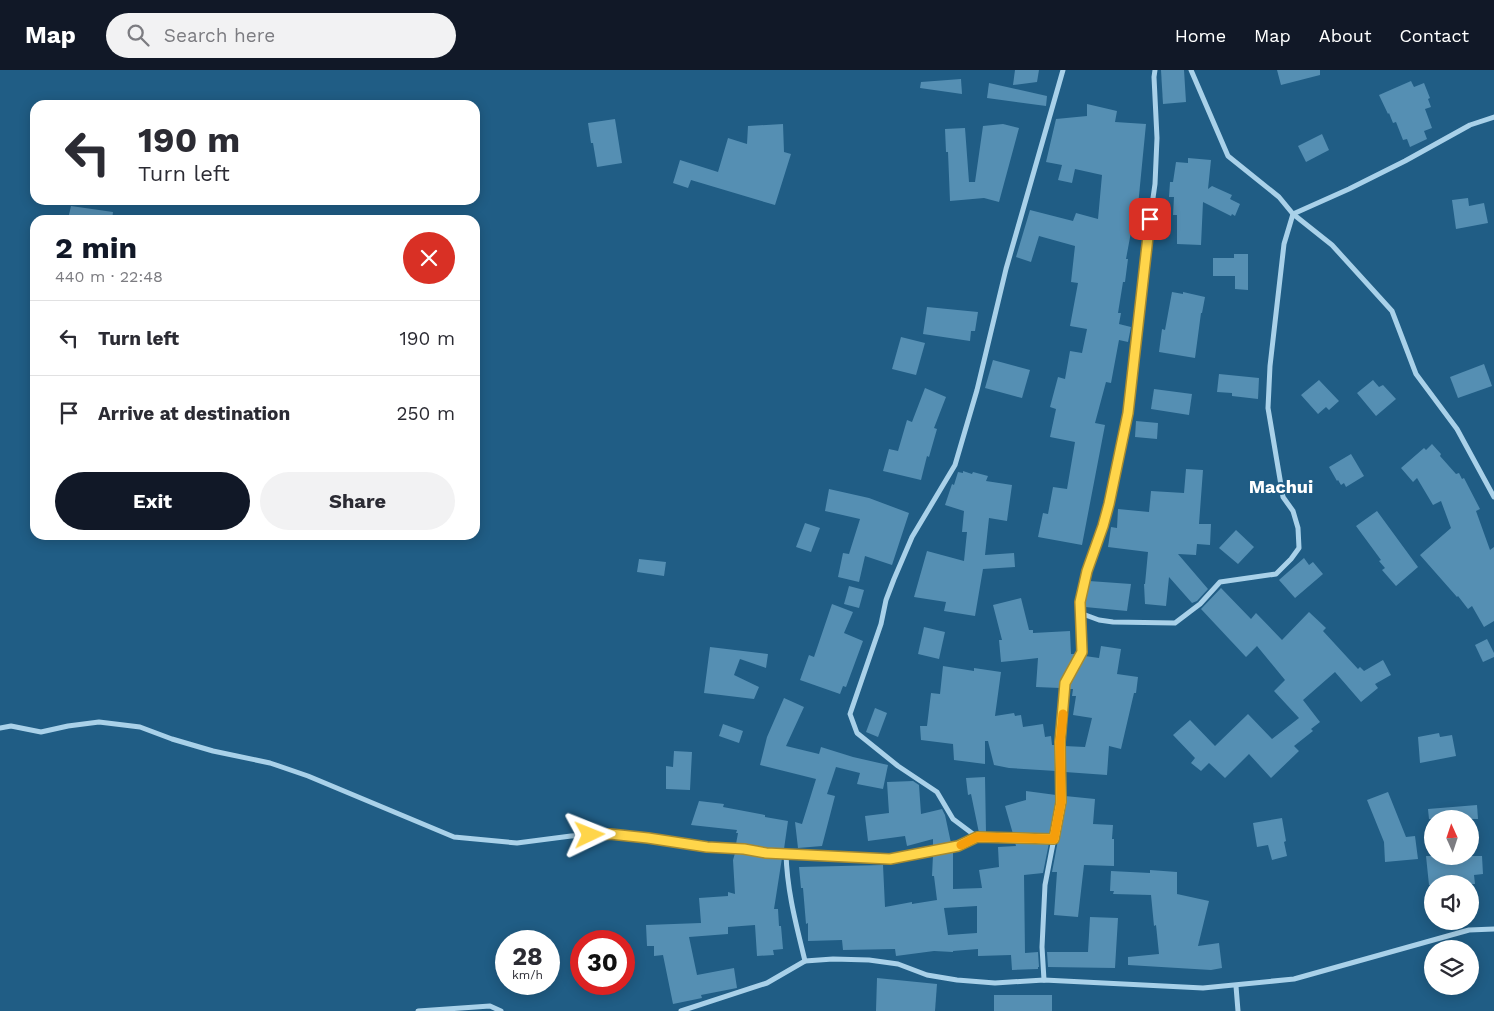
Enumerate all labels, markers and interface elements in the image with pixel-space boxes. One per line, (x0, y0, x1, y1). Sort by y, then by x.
search box (106, 13, 456, 58)
text: Map (25, 21, 76, 49)
icon: search (124, 21, 152, 49)
text: Search here (164, 24, 275, 47)
text: Home (1175, 25, 1226, 46)
text: Map (1254, 25, 1291, 46)
text: About (1319, 25, 1371, 46)
text: Contact (1399, 25, 1469, 46)
text: 190 m (138, 119, 240, 161)
icon: left (55, 120, 120, 185)
text: Turn left (138, 161, 230, 186)
pin (1129, 198, 1171, 240)
icon: arrive (1136, 205, 1164, 233)
text: 2 min (55, 230, 137, 265)
button: close (403, 232, 455, 284)
text: 440 m · 22:48 (55, 267, 163, 286)
icon: left (55, 324, 83, 352)
text: Turn left (98, 327, 179, 350)
text: 190 m (399, 327, 455, 350)
icon: arrive (55, 399, 83, 427)
text: Arrive at destination (98, 402, 290, 425)
text: 250 m (396, 402, 455, 425)
button: Exit (55, 472, 250, 530)
button: Share (260, 472, 455, 530)
district label: Machui (1249, 476, 1313, 497)
position arrow (563, 808, 615, 860)
north arrow (1424, 810, 1479, 865)
map controls (1424, 810, 1479, 995)
button: sound (1424, 875, 1479, 930)
speed limit sign: 30 (570, 930, 635, 995)
button: layers (1424, 940, 1479, 995)
text: 28 (512, 942, 543, 971)
text: km/h (512, 968, 543, 982)

